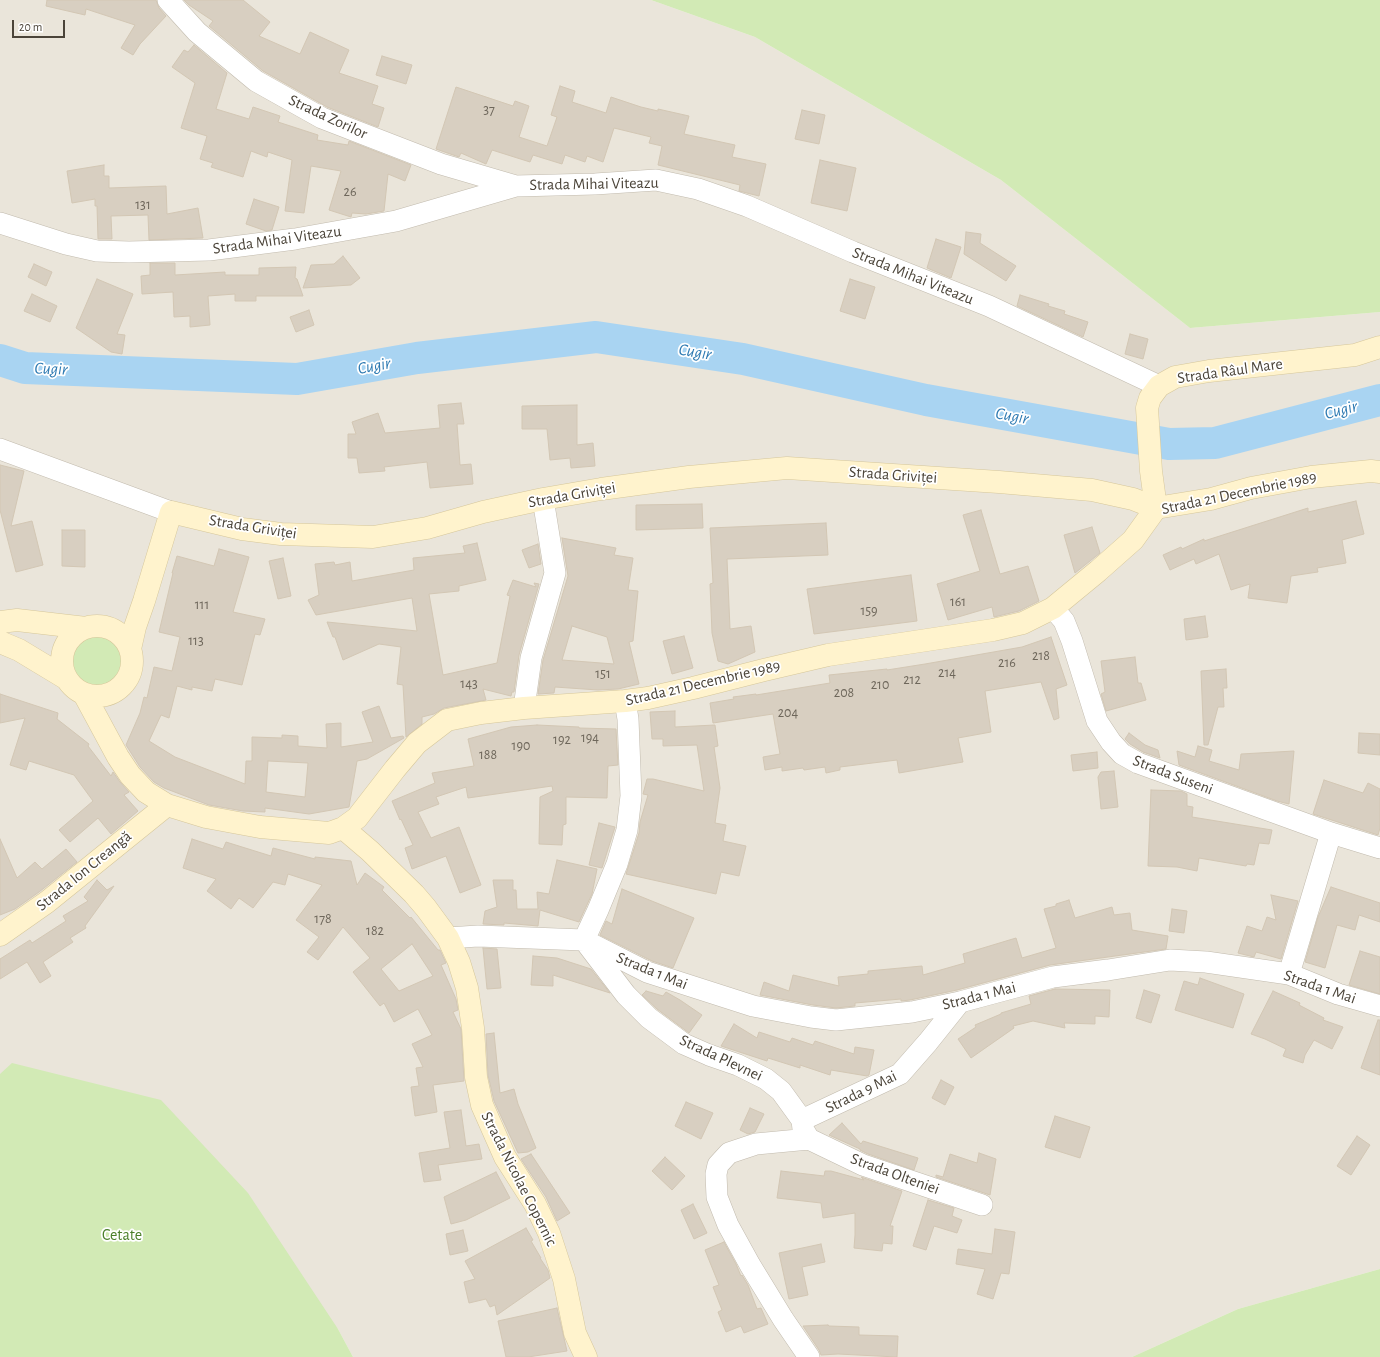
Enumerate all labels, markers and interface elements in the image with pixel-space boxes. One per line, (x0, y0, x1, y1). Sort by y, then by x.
scale bar (14, 12, 67, 38)
text: 20 m (19, 21, 42, 33)
street label: Strada Zorilor (285, 90, 371, 144)
house number: 37 (483, 102, 495, 118)
street label: Strada Mihai Viteazu (529, 173, 659, 195)
house number: 26 (344, 184, 356, 200)
house number: 131 (135, 197, 151, 213)
street label: Strada Mihai Viteazu (212, 221, 342, 259)
street label: Strada Mihai Viteazu (849, 243, 977, 309)
water label: Cugir (677, 339, 713, 365)
water label: Cugir (356, 353, 392, 379)
street label: Strada Râul Mare (1176, 354, 1284, 388)
water label: Cugir (34, 358, 68, 380)
water label: Cugir (1322, 396, 1360, 424)
water label: Cugir (994, 403, 1030, 429)
street label: Strada Griviței (848, 462, 938, 488)
street label: Strada 21 Decembrie 1989 (1160, 467, 1318, 519)
street label: Strada Griviței (527, 478, 617, 512)
street label: Strada Griviței (208, 511, 298, 543)
house number: 161 (950, 594, 966, 610)
house number: 111 (195, 597, 209, 613)
house number: 159 (860, 603, 878, 619)
house number: 113 (188, 633, 204, 649)
house number: 218 (1032, 648, 1050, 664)
house number: 216 (998, 655, 1016, 671)
street label: Strada 21 Decembrie 1989 (624, 656, 782, 710)
house number: 214 (938, 665, 956, 681)
house number: 151 (595, 666, 611, 682)
house number: 212 (903, 672, 921, 688)
house number: 143 (460, 676, 478, 692)
house number: 210 (871, 677, 889, 693)
house number: 208 (834, 685, 854, 701)
house number: 204 (778, 705, 798, 721)
house number: 194 (581, 730, 599, 746)
house number: 192 (553, 732, 571, 748)
house number: 190 (512, 738, 530, 754)
house number: 188 (479, 747, 497, 763)
street label: Strada Suseni (1130, 751, 1216, 799)
street label: Strada Ion Creangă (33, 827, 135, 915)
house number: 178 (314, 911, 332, 927)
house number: 182 (366, 923, 384, 939)
street label: Strada 1 Mai (614, 948, 690, 994)
street label: Strada 1 Mai (1281, 966, 1359, 1008)
street label: Strada 1 Mai (940, 978, 1018, 1014)
street label: Strada Plevnei (676, 1030, 766, 1086)
street label: Strada 9 Mai (822, 1066, 900, 1118)
street label: Strada Nicolae Copernic (477, 1109, 561, 1249)
street label: Strada Olteniei (848, 1149, 942, 1199)
park label: Cetate (102, 1225, 142, 1245)

